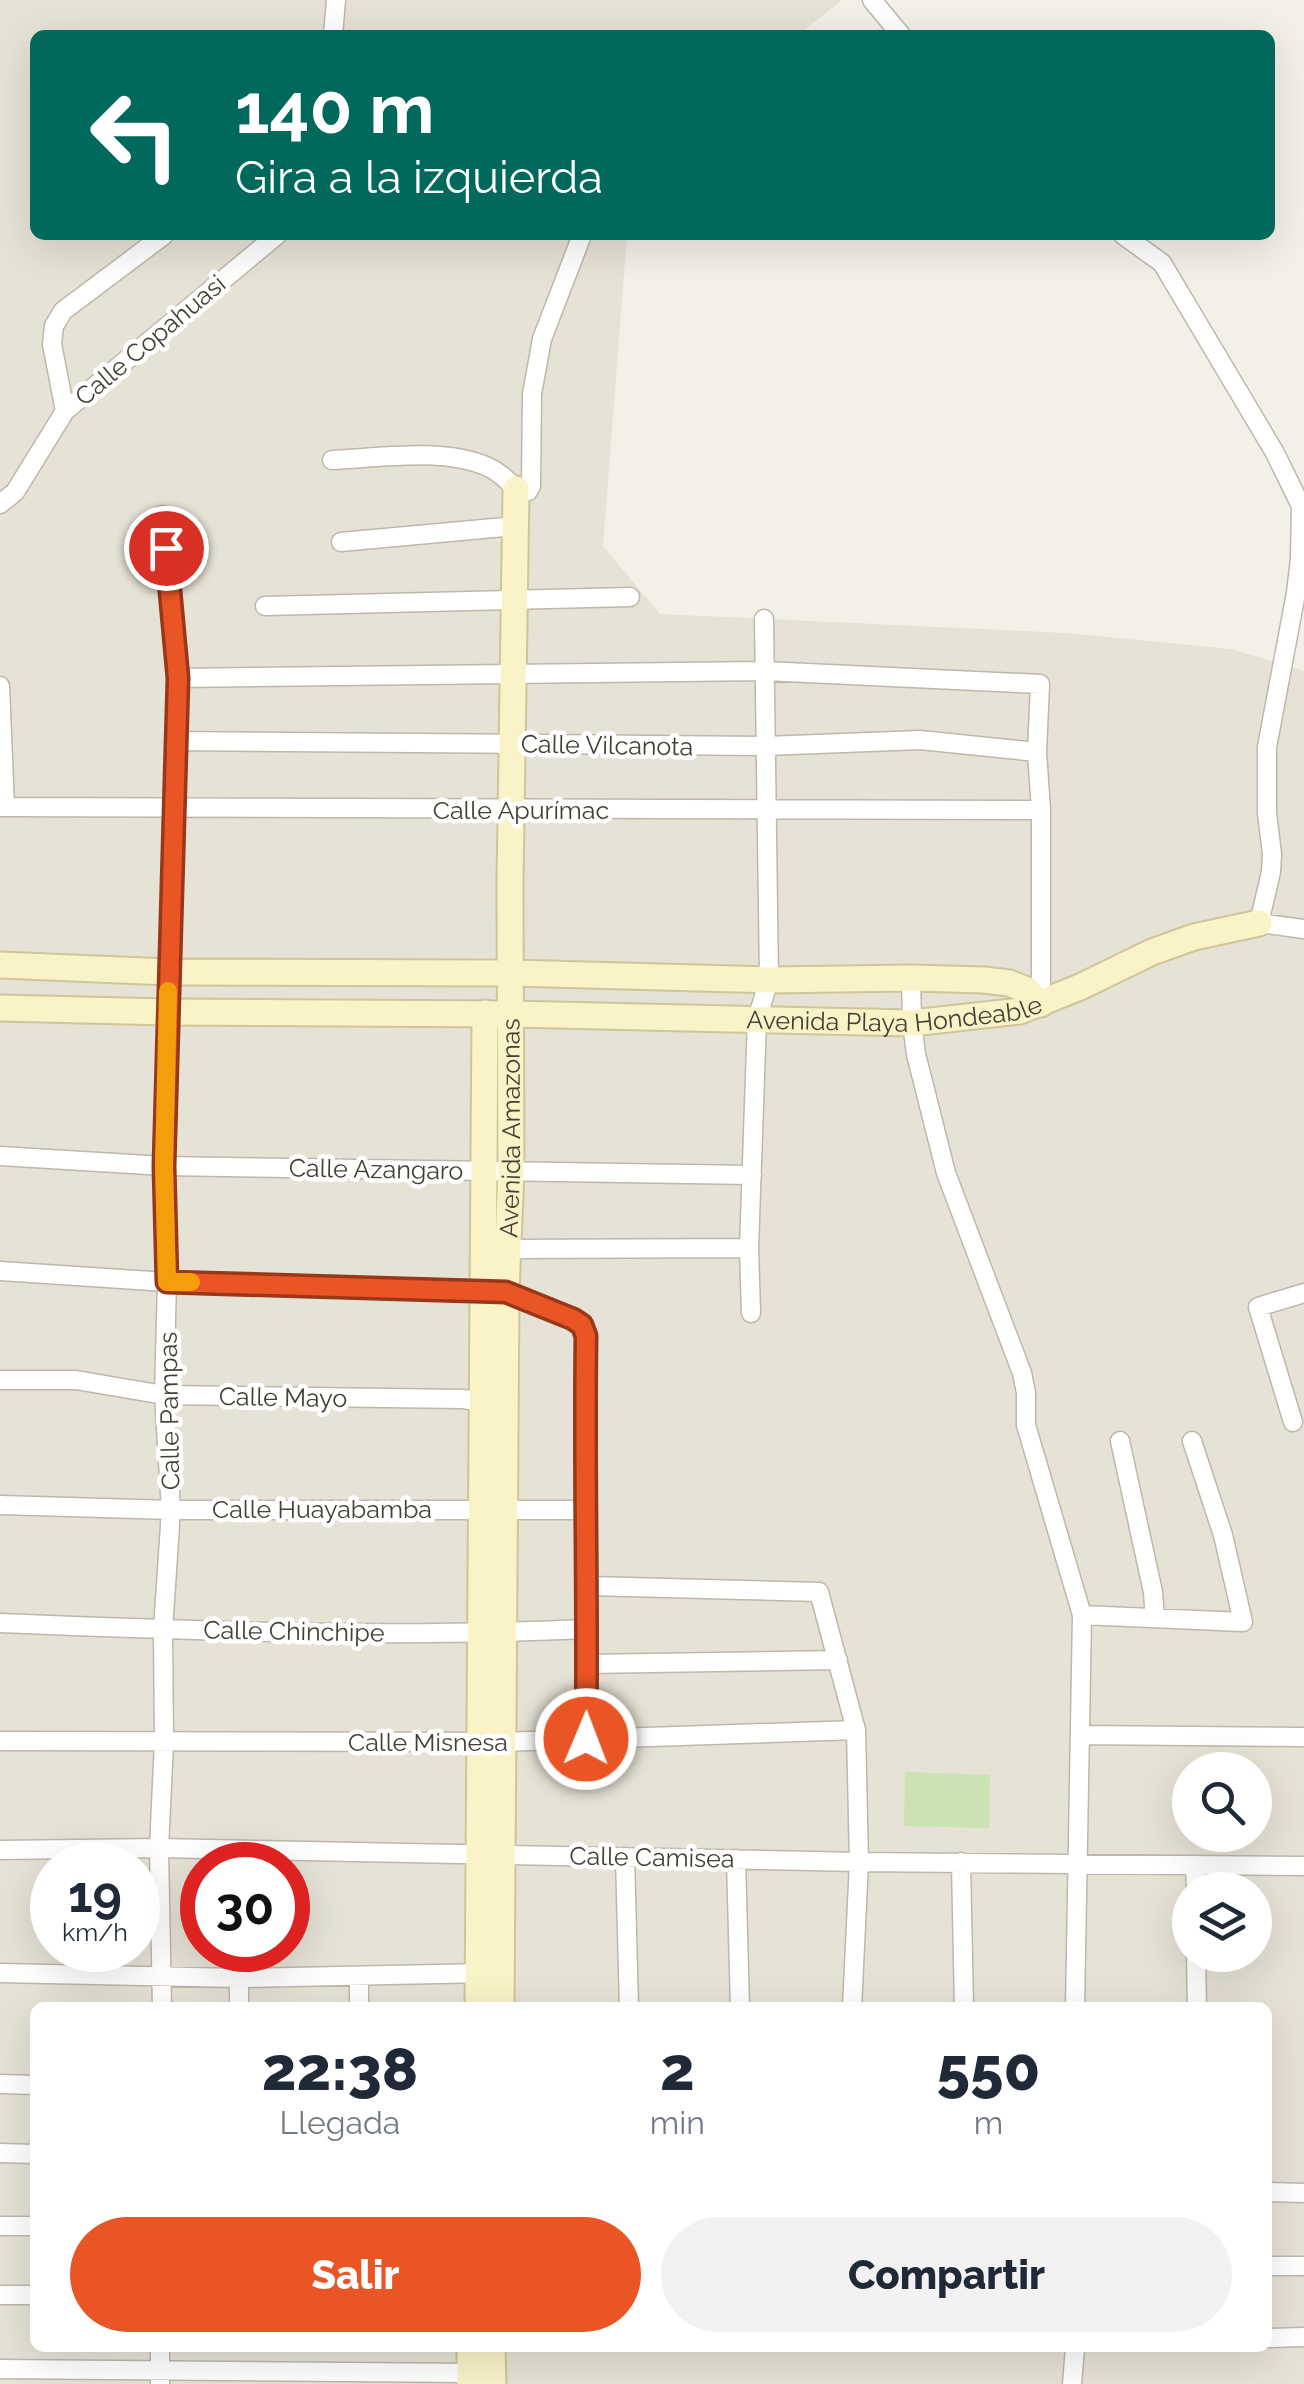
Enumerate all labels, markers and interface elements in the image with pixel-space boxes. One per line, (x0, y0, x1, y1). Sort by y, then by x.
text: 140 m (235, 67, 435, 149)
icon: left (70, 70, 200, 200)
text: Gira a la izquierda (235, 151, 603, 204)
street label: Calle Copahuasi (69, 268, 231, 412)
pin (124, 506, 209, 591)
icon: arrive (139, 521, 194, 576)
street label: Calle Vilcanota (521, 728, 693, 762)
street label: Calle Apurímac (433, 795, 609, 825)
street label: Avenida Playa Hondeable (746, 989, 1046, 1038)
street label: Avenida Amazonas (493, 1018, 526, 1238)
street label: Calle Azangaro (289, 1152, 463, 1186)
street label: Calle Pampas (153, 1331, 185, 1491)
street label: Calle Mayo (219, 1381, 347, 1413)
street label: Calle Huayabamba (212, 1494, 432, 1524)
street label: Calle Chinchipe (203, 1614, 385, 1648)
position arrow (534, 1687, 638, 1791)
street label: Calle Misnesa (348, 1727, 508, 1757)
map controls (1172, 1752, 1272, 1972)
button: search (1172, 1752, 1272, 1852)
street label: Calle Camisea (569, 1841, 735, 1873)
speed limit sign: 30 (180, 1842, 310, 1972)
text: 19 (68, 1865, 122, 1924)
button: layers (1172, 1872, 1272, 1972)
text: km/h (62, 1917, 128, 1947)
text: 22:38 (262, 2034, 418, 2104)
text: 2 (660, 2034, 695, 2104)
text: 550 (937, 2034, 1040, 2104)
text: Llegada (280, 2104, 400, 2141)
text: min (650, 2104, 705, 2141)
text: m (974, 2104, 1003, 2141)
button: Salir (70, 2217, 641, 2332)
button: Compartir (661, 2217, 1232, 2332)

